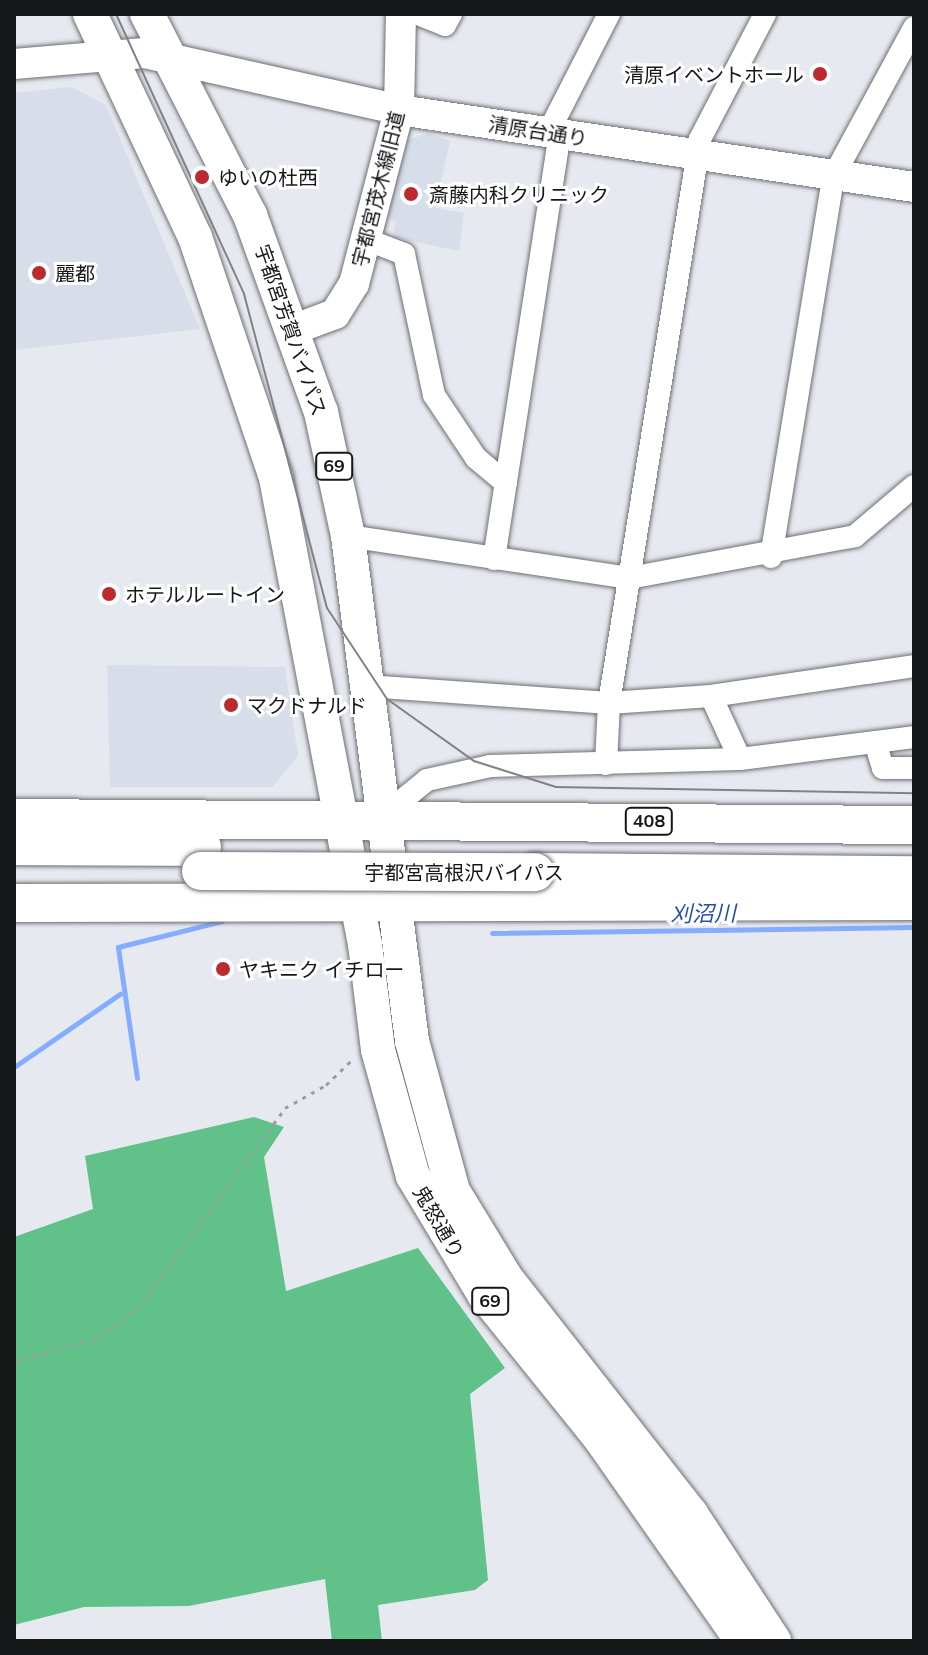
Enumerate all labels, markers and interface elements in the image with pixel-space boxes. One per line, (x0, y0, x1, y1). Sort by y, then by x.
place label: 清原イベントホール (624, 62, 804, 86)
marker: 清原イベントホール (811, 65, 829, 83)
street label: 宇都宮茂木線旧道 (347, 108, 409, 270)
street label: 清原台通り (487, 111, 589, 151)
place label: ゆいの杜西 (218, 165, 318, 189)
marker: ゆいの杜西 (193, 168, 211, 186)
place label: 斎藤内科クリニック (429, 182, 609, 206)
marker: 斎藤内科クリニック (400, 183, 422, 205)
street label: 宇都宮芳賀バイパス (250, 241, 332, 419)
place label: 麗都 (55, 261, 95, 285)
marker: 麗都 (30, 264, 48, 282)
road number: 69 (314, 452, 354, 480)
place label: ホテルルートイン (125, 582, 285, 606)
marker: ホテルルートイン (100, 585, 118, 603)
place label: マクドナルド (247, 693, 367, 717)
marker: マクドナルド (222, 696, 240, 714)
road number: 408 (623, 807, 675, 835)
street label: 宇都宮高根沢バイパス (364, 860, 564, 884)
water label: 刈沼川 (670, 900, 736, 928)
place label: ヤキニク イチロー (239, 957, 404, 981)
marker: ヤキニク イチロー (214, 960, 232, 978)
street label: 鬼怒通り (409, 1181, 469, 1263)
road number: 69 (470, 1287, 510, 1315)

